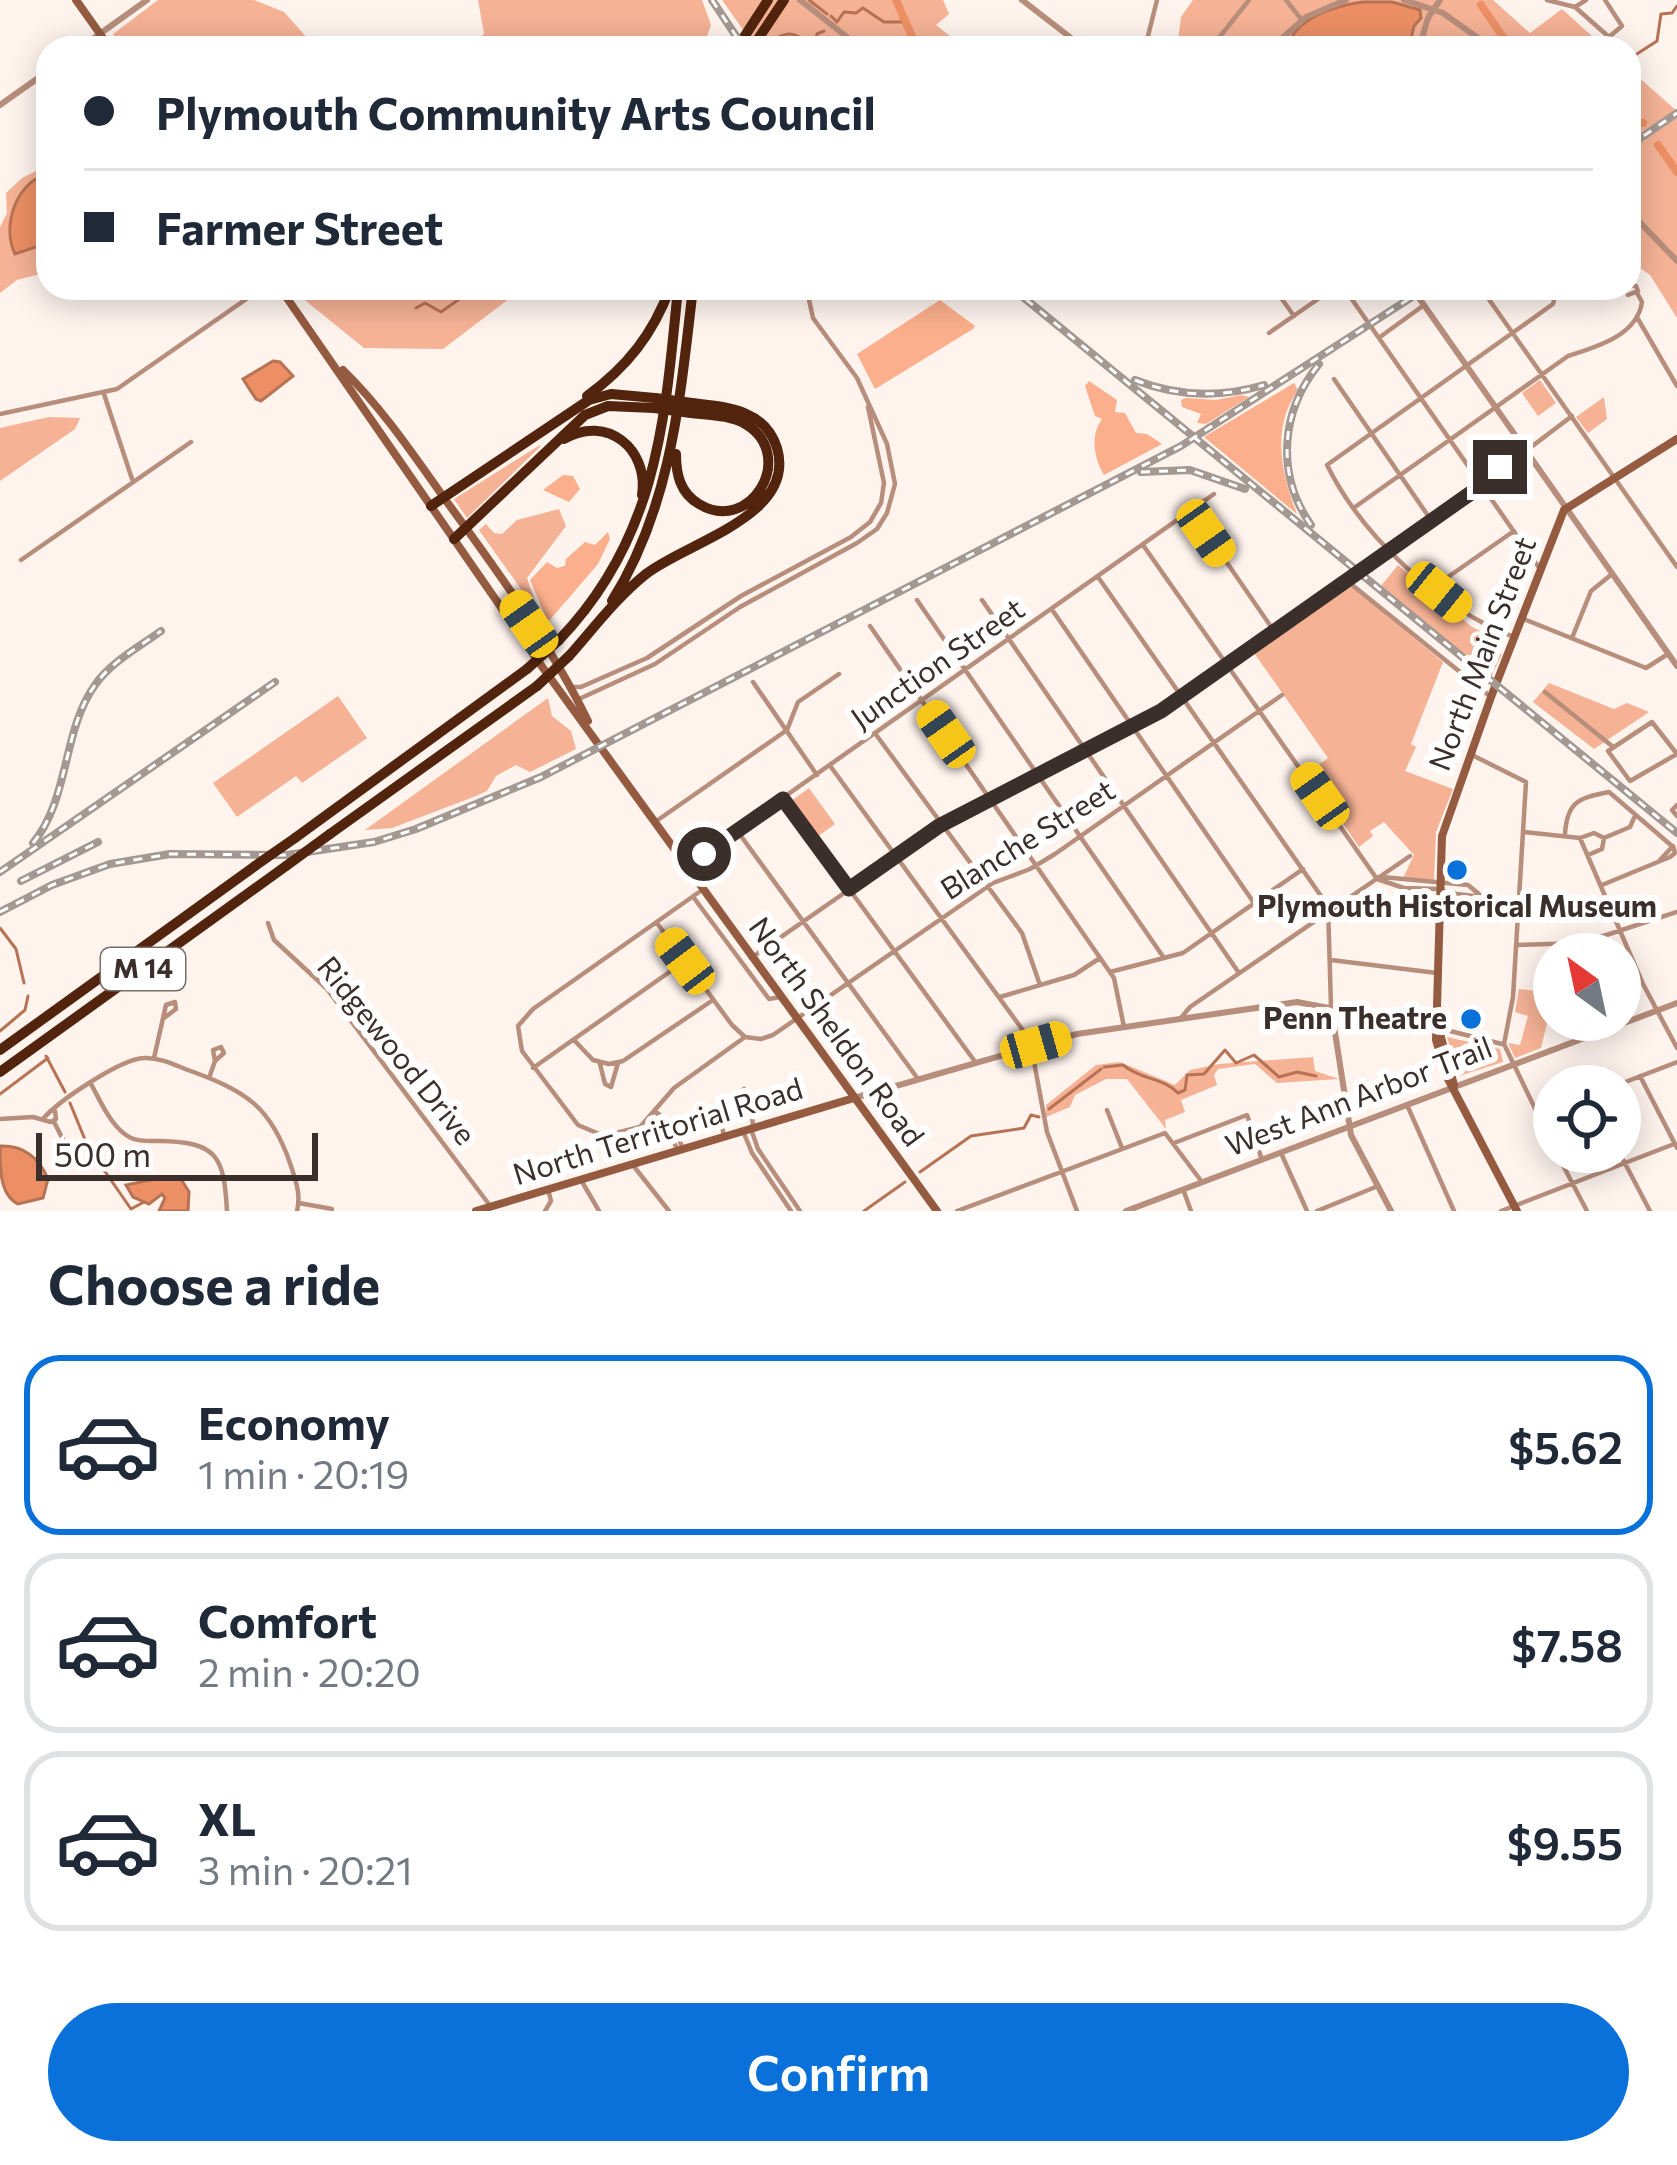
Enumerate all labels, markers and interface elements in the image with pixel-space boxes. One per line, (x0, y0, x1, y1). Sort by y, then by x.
text: Plymouth Community Arts Council (156, 84, 876, 139)
text: Farmer Street (156, 199, 443, 254)
route end (1473, 440, 1527, 494)
car (1171, 493, 1241, 573)
street label: North Main Street (1419, 531, 1542, 775)
car (1400, 555, 1478, 629)
car (494, 584, 564, 664)
street label: Junction Street (843, 589, 1030, 735)
car (911, 694, 981, 774)
car (1285, 756, 1355, 836)
street label: Blanche Street (933, 770, 1121, 906)
route start (677, 827, 731, 881)
marker: Plymouth Historical Museum (1444, 857, 1470, 883)
place label: Plymouth Historical Museum (1257, 886, 1657, 923)
street label: North Sheldon Road (742, 909, 934, 1152)
car (649, 921, 721, 1001)
north arrow (1533, 933, 1641, 1041)
map controls (1533, 933, 1641, 1173)
road number: M 14 (101, 948, 185, 990)
street label: Ridgewood Drive (311, 948, 485, 1151)
place label: Penn Theatre (1263, 998, 1447, 1035)
marker: Penn Theatre (1458, 1006, 1484, 1032)
car (996, 1018, 1076, 1072)
street label: West Ann Arbor Trail (1220, 1027, 1497, 1163)
button: locate (1533, 1065, 1641, 1173)
street label: North Territorial Road (508, 1068, 807, 1191)
scale bar (36, 1127, 318, 1180)
text: 500 m (54, 1133, 151, 1174)
text: Choose a ride (48, 1250, 380, 1316)
icon: car (54, 1391, 162, 1499)
text: Economy (198, 1394, 390, 1449)
text: $5.62 (1508, 1418, 1623, 1473)
text: 1 min · 20:19 (198, 1449, 409, 1497)
icon: car (54, 1589, 162, 1697)
text: Comfort (198, 1592, 377, 1647)
text: $7.58 (1511, 1616, 1623, 1671)
text: 2 min · 20:20 (198, 1647, 421, 1695)
icon: car (54, 1787, 162, 1895)
text: XL (198, 1790, 256, 1845)
text: $9.55 (1507, 1814, 1623, 1869)
text: 3 min · 20:21 (198, 1845, 413, 1893)
button: Confirm (48, 2003, 1629, 2141)

